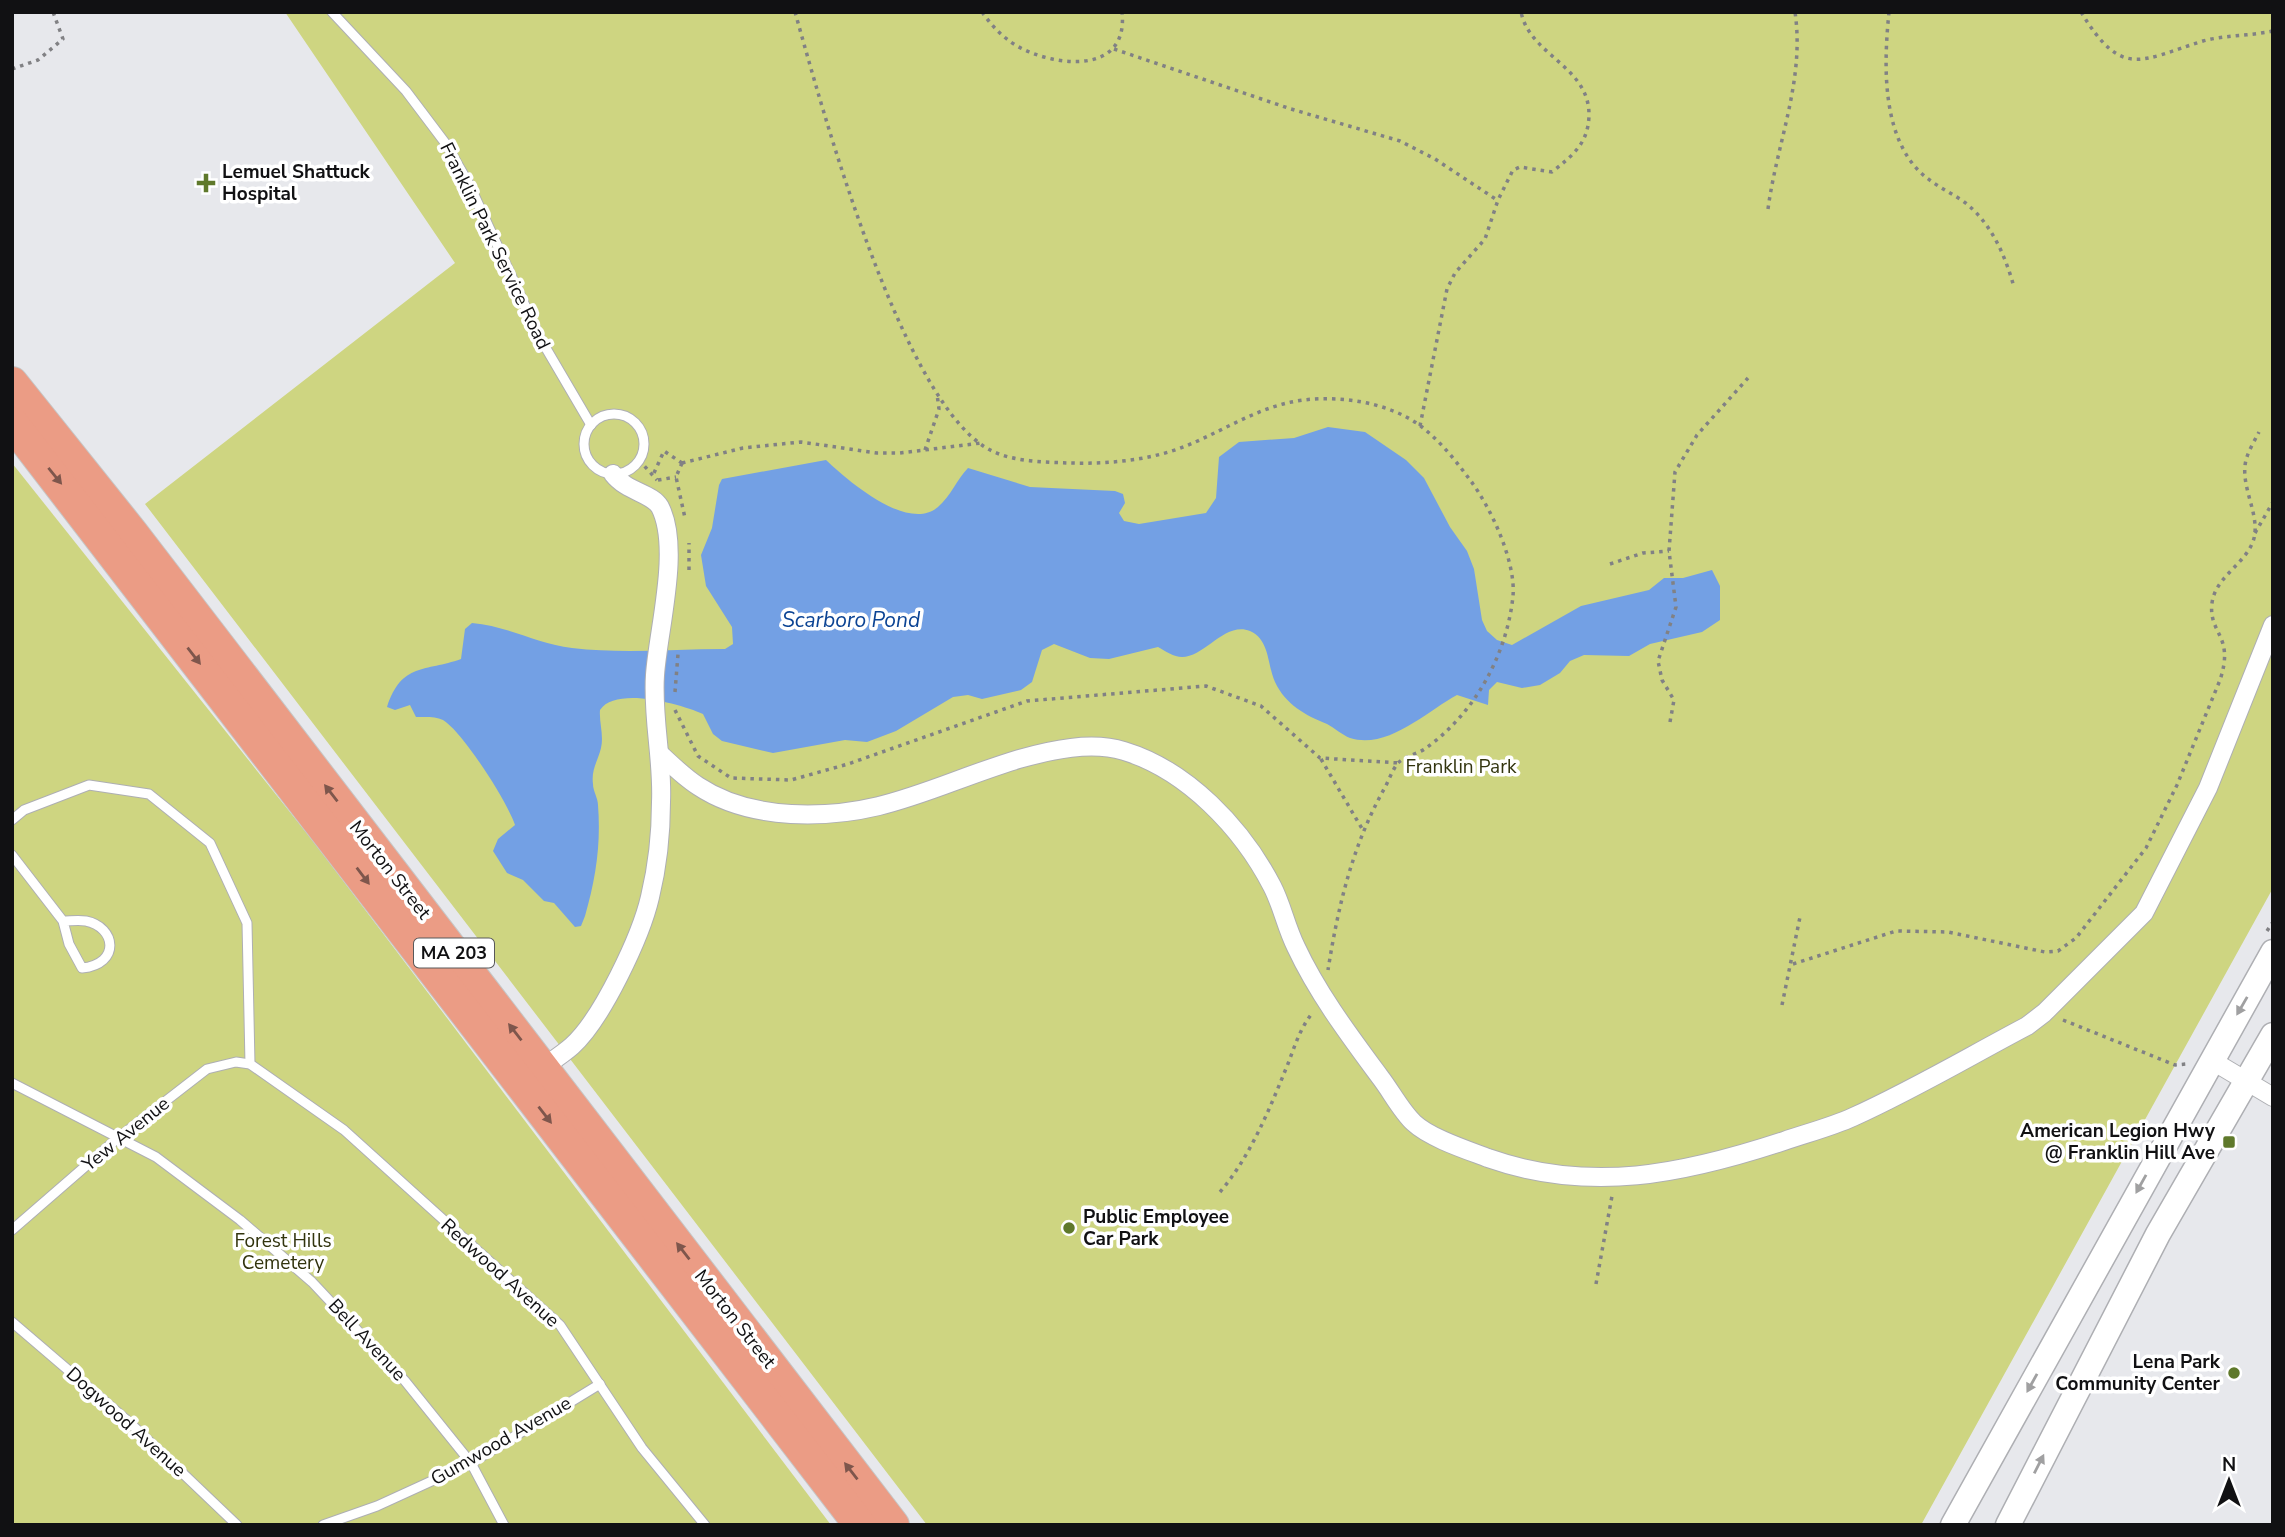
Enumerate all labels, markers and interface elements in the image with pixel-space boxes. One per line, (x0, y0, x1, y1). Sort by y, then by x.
street label: Franklin Park Service Road (434, 138, 556, 354)
place label: Lemuel Shattuck Hospital (222, 159, 371, 207)
marker: Lemuel Shattuck Hospital (196, 173, 216, 193)
one-way arrow (47, 468, 62, 485)
water label: Scarboro Pond (782, 606, 921, 634)
one-way arrow (187, 647, 201, 665)
park label: Franklin Park (1406, 754, 1517, 780)
one-way arrow (325, 784, 339, 802)
street label: Morton Street (343, 815, 437, 925)
one-way arrow (355, 866, 370, 884)
road number: MA 203 (414, 938, 494, 968)
one-way arrow (2236, 997, 2248, 1016)
one-way arrow (508, 1023, 522, 1041)
street label: Yew Avenue (76, 1091, 175, 1178)
one-way arrow (538, 1105, 553, 1123)
place label: American Legion Hwy @ Franklin Hill Ave (2020, 1118, 2216, 1166)
marker: American Legion Hwy @ Franklin Hill Ave (2221, 1134, 2237, 1150)
one-way arrow (2135, 1174, 2147, 1194)
place label: Public Employee Car Park (1083, 1204, 1229, 1252)
street label: Redwood Avenue (435, 1213, 565, 1333)
marker: Public Employee Car Park (1061, 1220, 1077, 1236)
park label: Forest Hills Cemetery (234, 1228, 332, 1276)
one-way arrow (676, 1242, 690, 1261)
street label: Morton Street (688, 1264, 782, 1374)
street label: Bell Avenue (322, 1293, 412, 1387)
place label: Lena Park Community Center (2055, 1349, 2221, 1397)
street label: Dogwood Avenue (60, 1361, 192, 1483)
marker: Lena Park Community Center (2226, 1365, 2242, 1381)
one-way arrow (2026, 1374, 2038, 1393)
street label: Gumwood Avenue (426, 1390, 576, 1492)
north arrow (2194, 1446, 2264, 1516)
text: N (2222, 1452, 2236, 1478)
one-way arrow (2034, 1454, 2045, 1474)
one-way arrow (844, 1462, 859, 1480)

